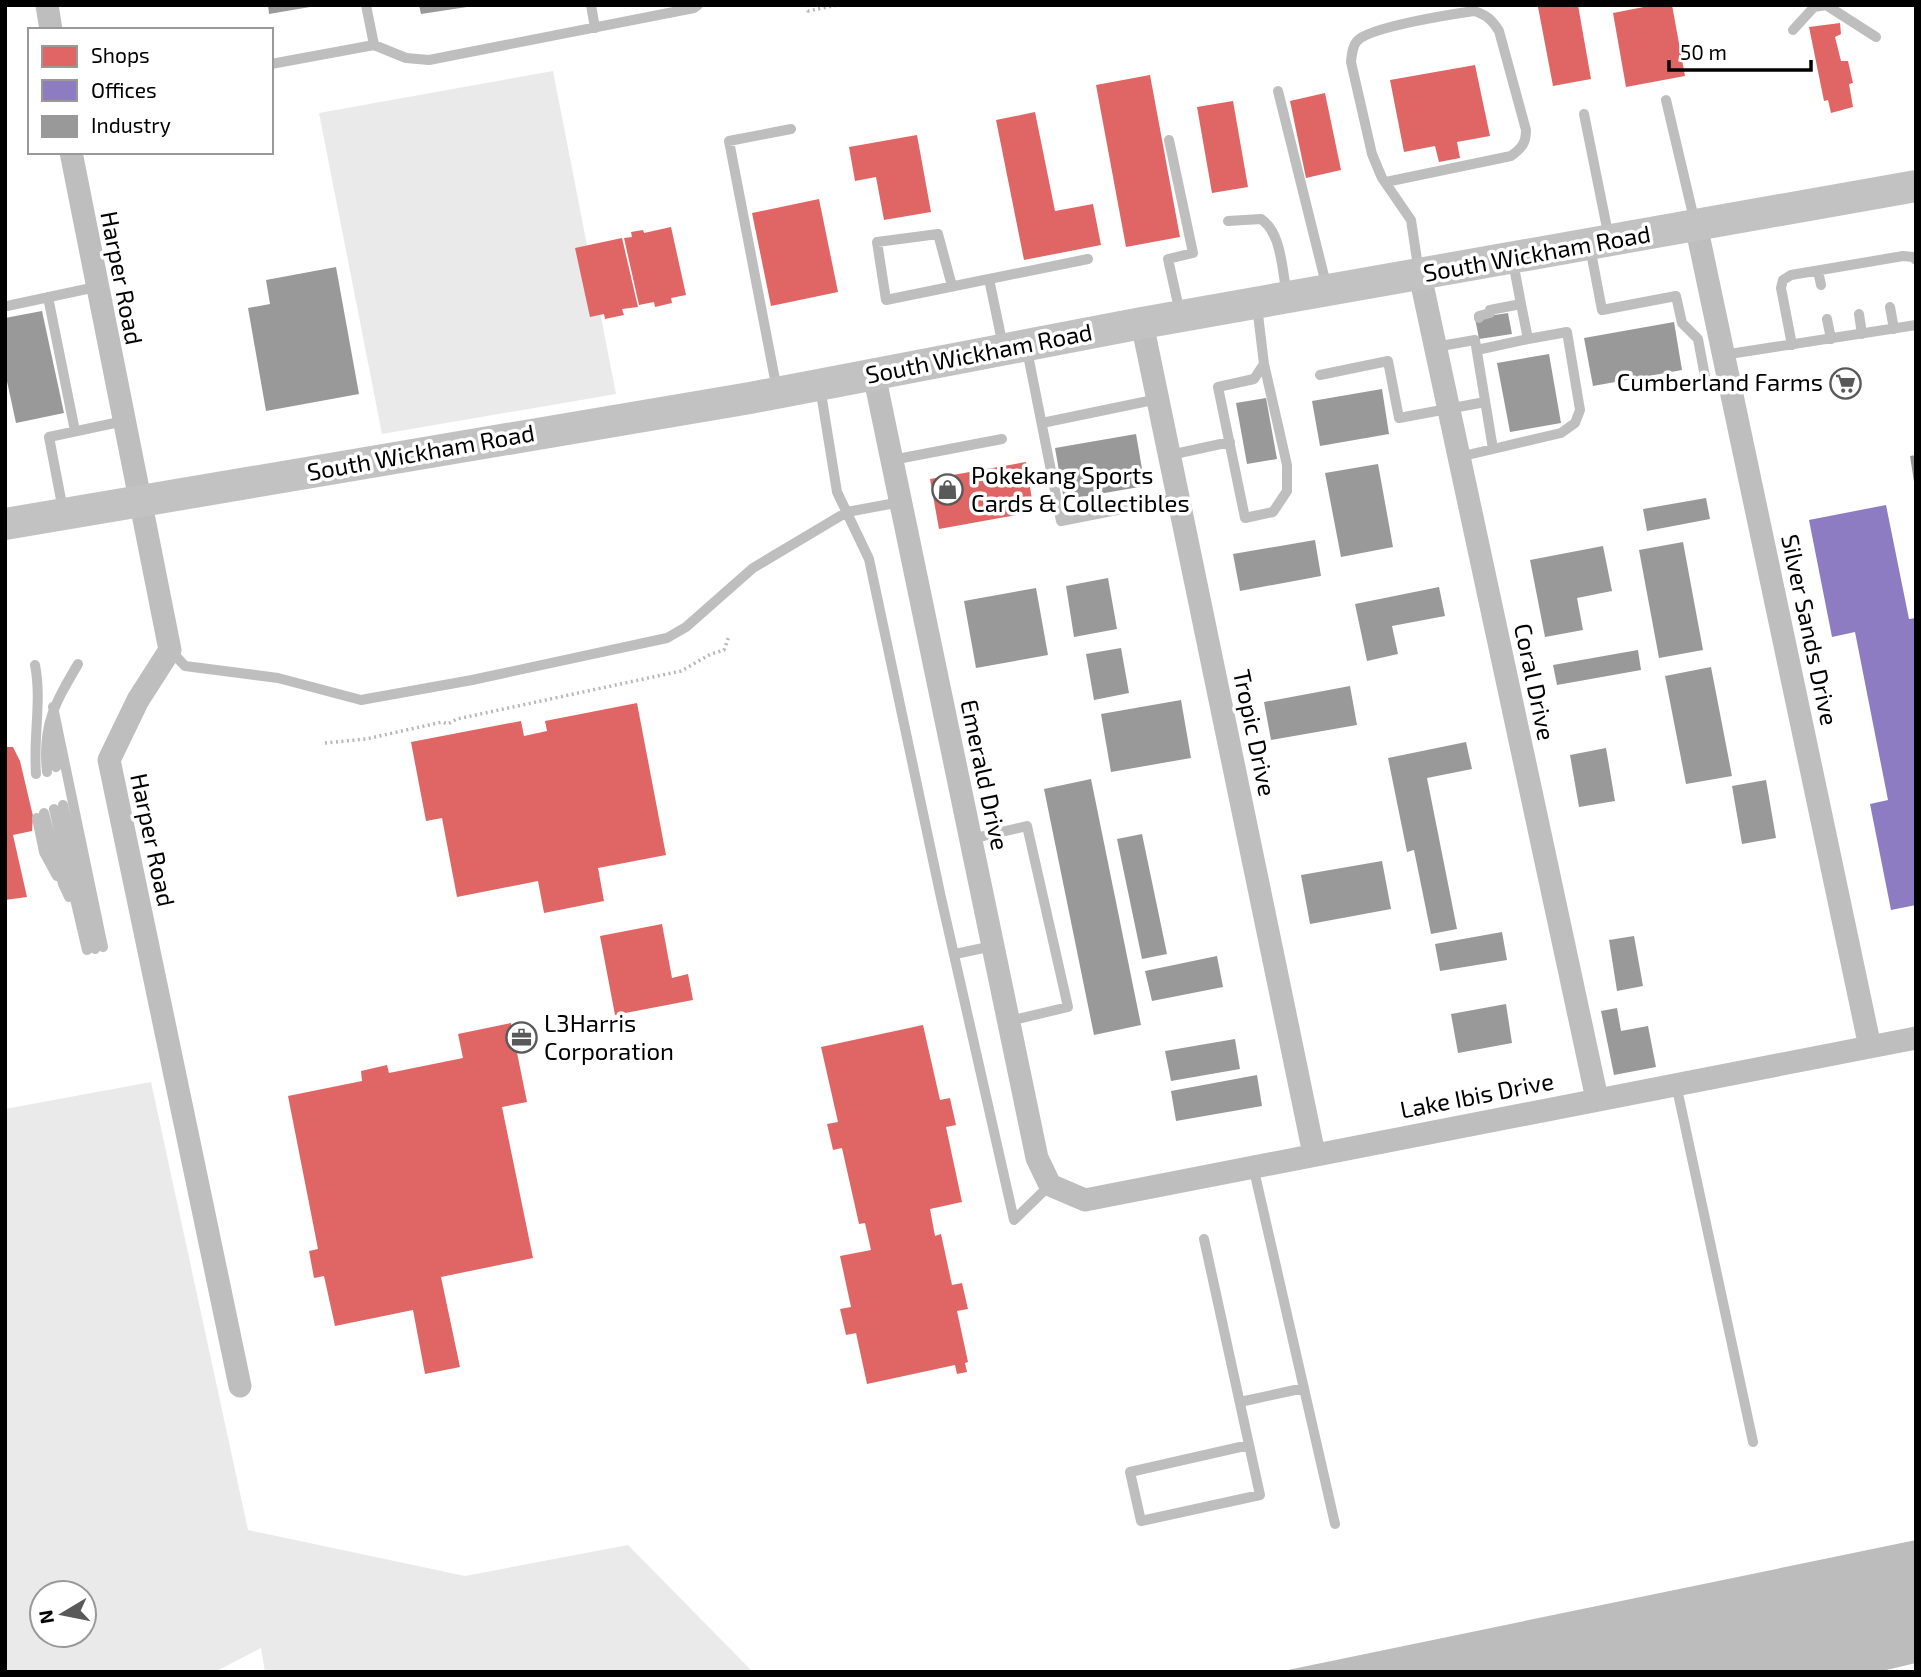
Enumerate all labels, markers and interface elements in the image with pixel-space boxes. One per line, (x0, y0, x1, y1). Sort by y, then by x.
legend (28, 28, 273, 154)
scale bar (1669, 28, 1811, 72)
text: 50 m (1680, 39, 1727, 64)
text: Shops (91, 42, 150, 67)
text: Offices (91, 77, 157, 102)
text: Industry (91, 112, 171, 137)
street label: Harper Road (95, 208, 150, 347)
street label: South Wickham Road (1421, 218, 1653, 287)
street label: South Wickham Road (863, 316, 1095, 389)
supermarket icon: Cumberland Farms (1829, 366, 1863, 400)
place label: Cumberland Farms (1617, 367, 1823, 396)
street label: South Wickham Road (305, 417, 537, 486)
place label: Pokekang Sports Cards & Collectibles (971, 460, 1190, 517)
shop icon: Pokekang Sports Cards & Collectibles (931, 473, 965, 507)
street label: Silver Sands Drive (1776, 531, 1845, 728)
street label: Coral Drive (1509, 620, 1562, 743)
street label: Tropic Drive (1228, 667, 1283, 799)
street label: Emerald Drive (955, 697, 1016, 853)
street label: Harper Road (125, 770, 182, 909)
place label: L3Harris Corporation (544, 1008, 674, 1065)
office icon: L3Harris Corporation (504, 1021, 538, 1055)
street label: Lake Ibis Drive (1397, 1065, 1556, 1124)
north arrow (28, 1579, 98, 1649)
text: N (33, 1608, 58, 1626)

